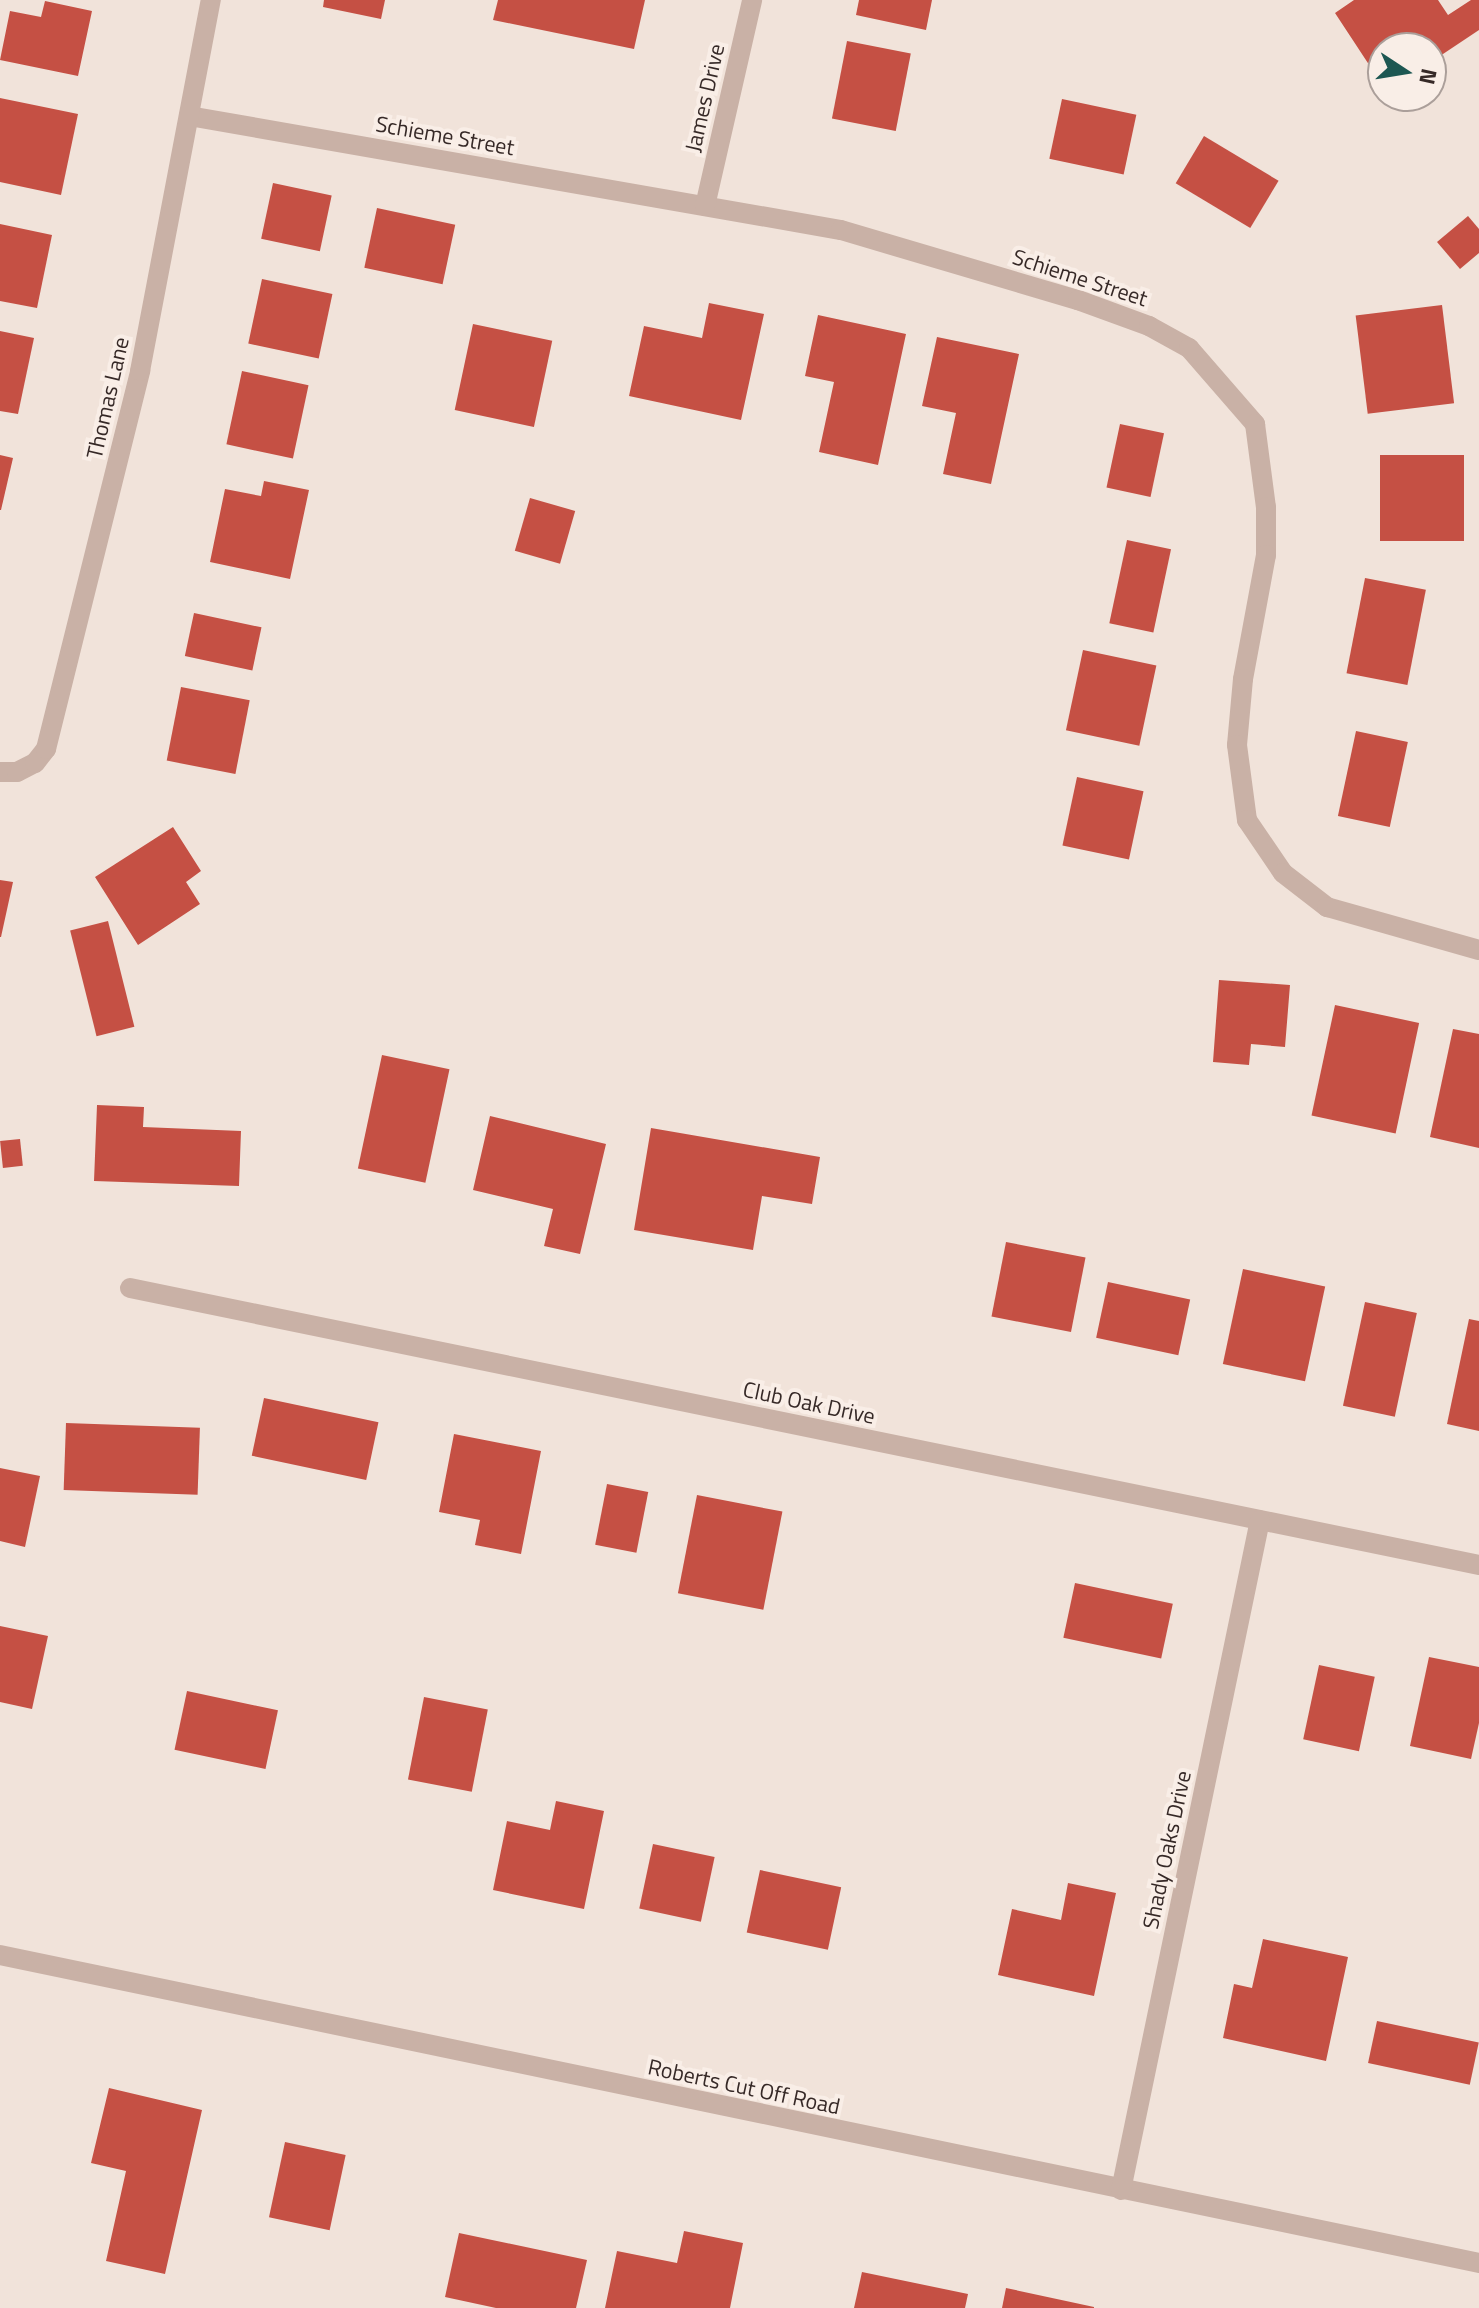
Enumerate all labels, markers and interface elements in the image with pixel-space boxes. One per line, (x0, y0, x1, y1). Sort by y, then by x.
north arrow (1367, 32, 1447, 112)
street label: James Drive (680, 41, 730, 155)
text: N (1410, 66, 1447, 88)
street label: Schieme Street (374, 111, 516, 161)
street label: Schieme Street (1009, 244, 1151, 312)
street label: Thomas Lane (81, 335, 135, 461)
street label: Club Oak Drive (741, 1376, 877, 1430)
street label: Shady Oaks Drive (1137, 1768, 1197, 1932)
street label: Roberts Cut Off Road (646, 2054, 842, 2120)

